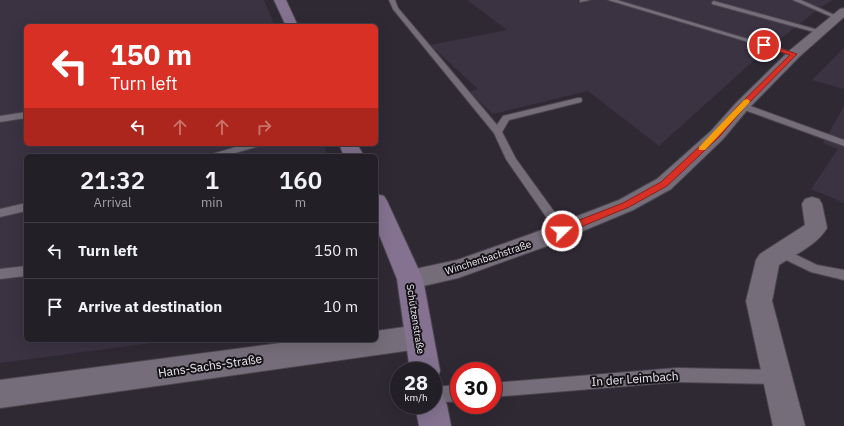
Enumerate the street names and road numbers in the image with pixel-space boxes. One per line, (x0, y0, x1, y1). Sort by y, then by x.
street label: Winchenbachstraße (443, 237, 533, 278)
street label: Schützenstraße (404, 283, 428, 355)
street label: Hans-Sachs-Straße (157, 351, 263, 380)
street label: In der Leimbach (591, 368, 679, 389)

